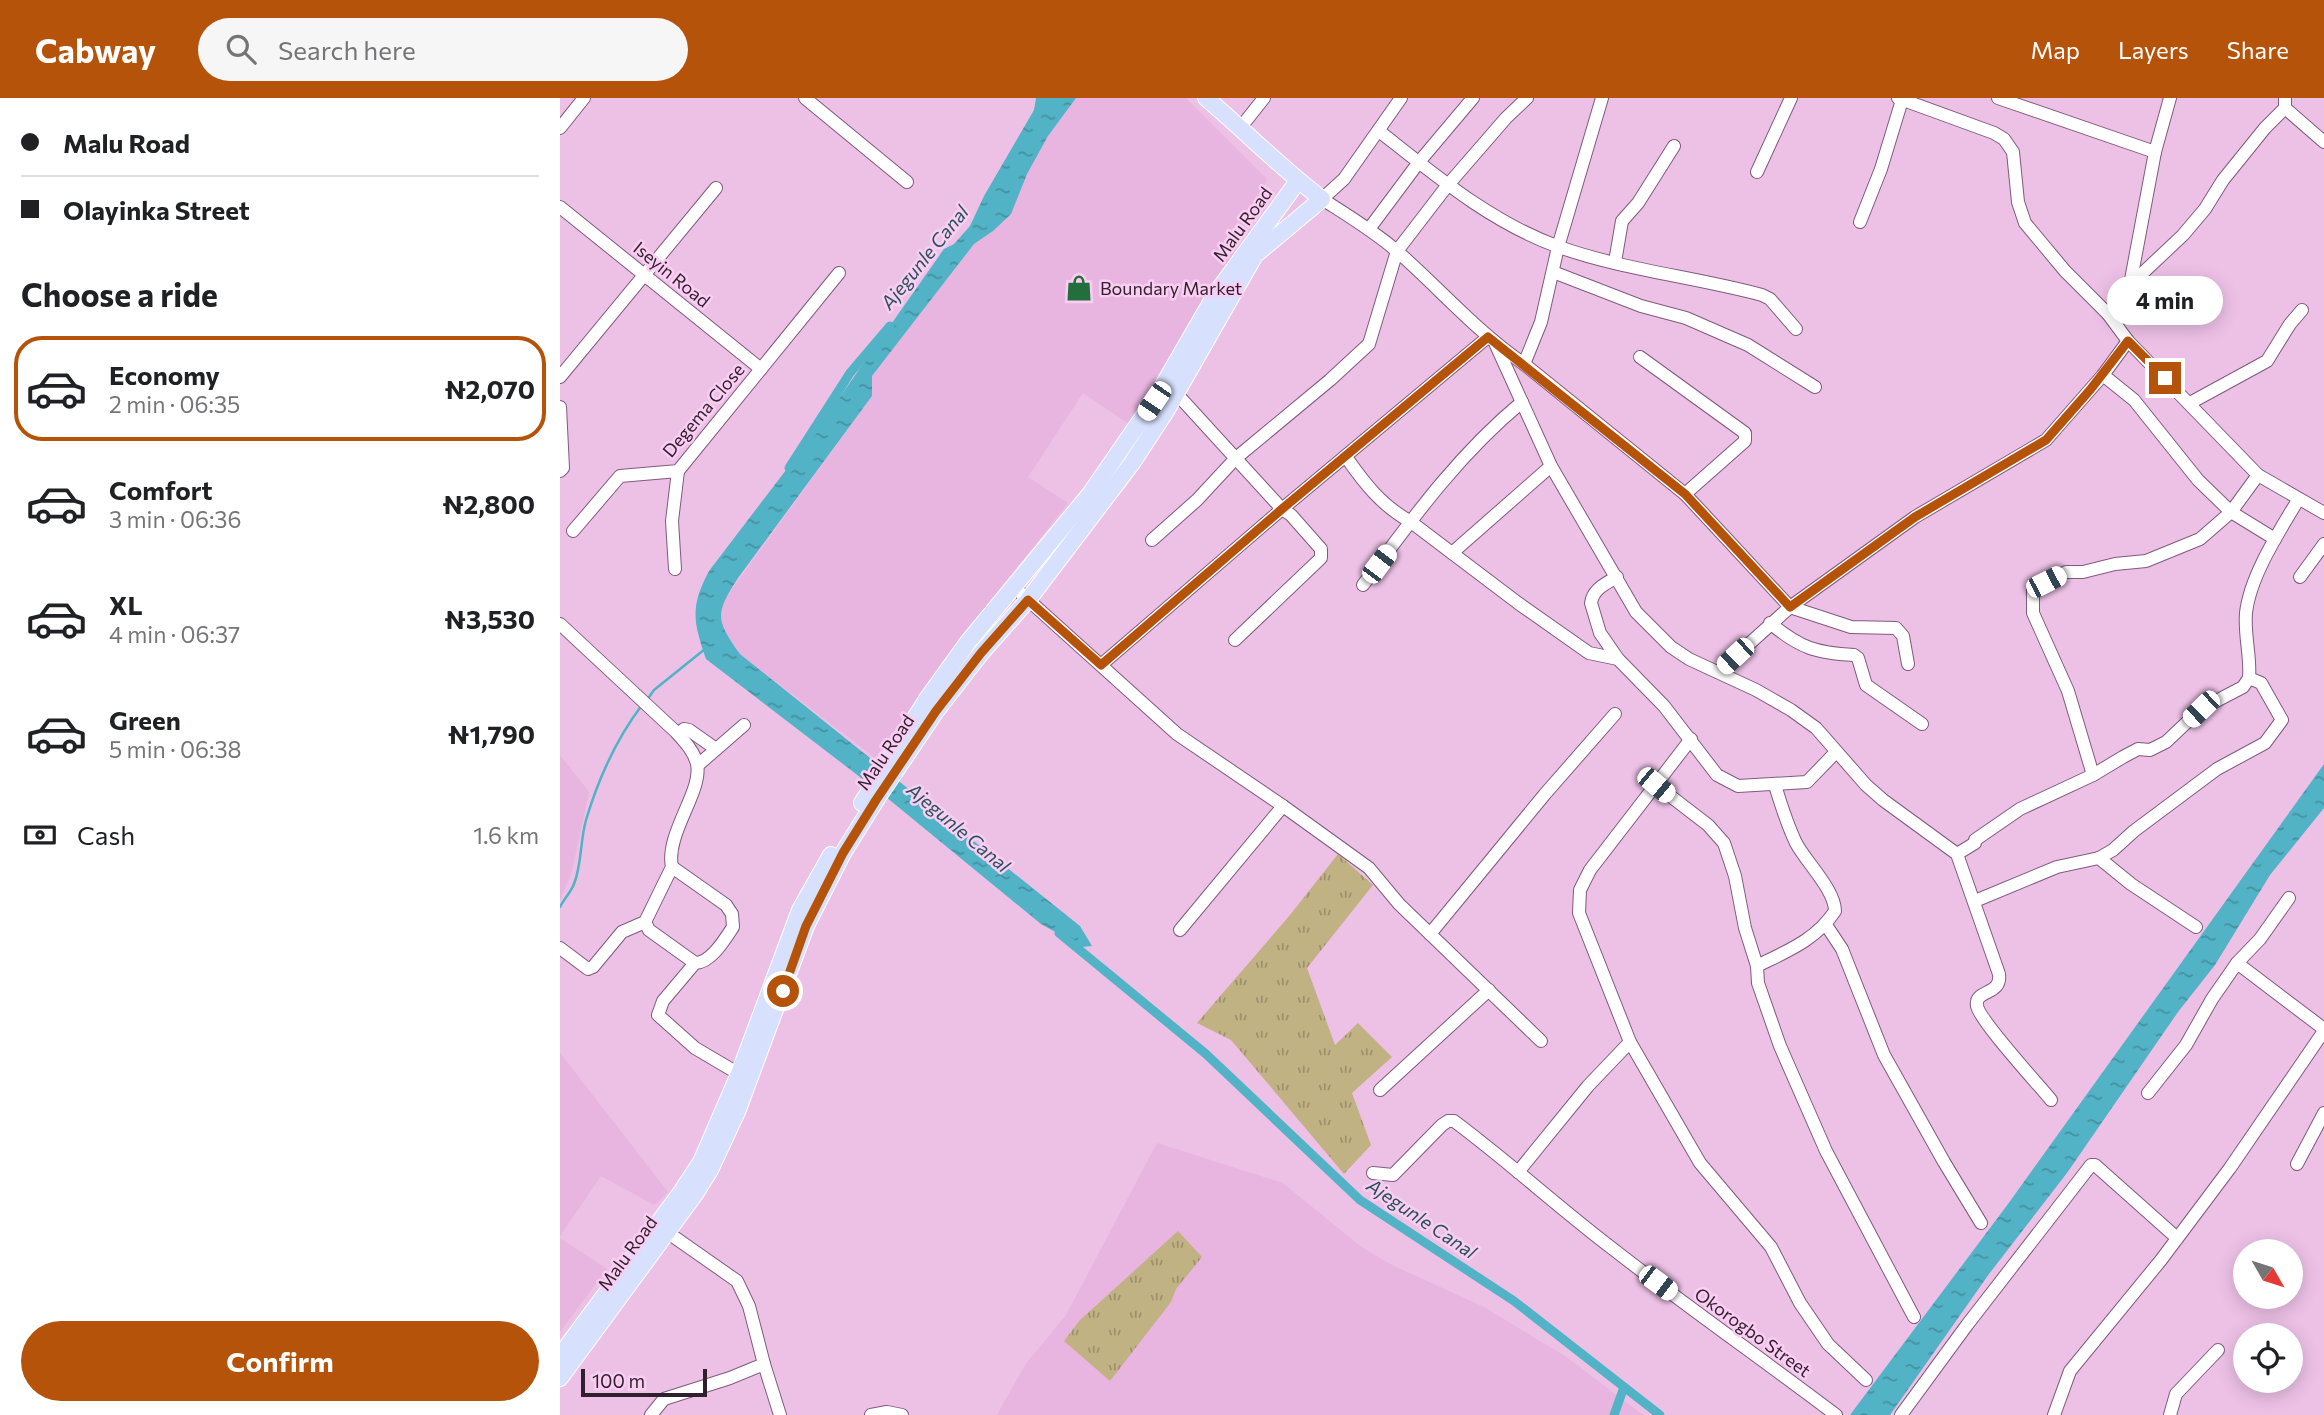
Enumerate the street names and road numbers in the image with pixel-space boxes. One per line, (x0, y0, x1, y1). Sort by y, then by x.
street label: Malu Road (1208, 183, 1276, 265)
street label: Iseyin Road (629, 236, 715, 312)
street label: Degema Close (657, 359, 749, 461)
street label: Malu Road (852, 710, 918, 794)
street label: Malu Road (593, 1212, 661, 1294)
street label: Okorogbo Street (1691, 1283, 1815, 1381)

